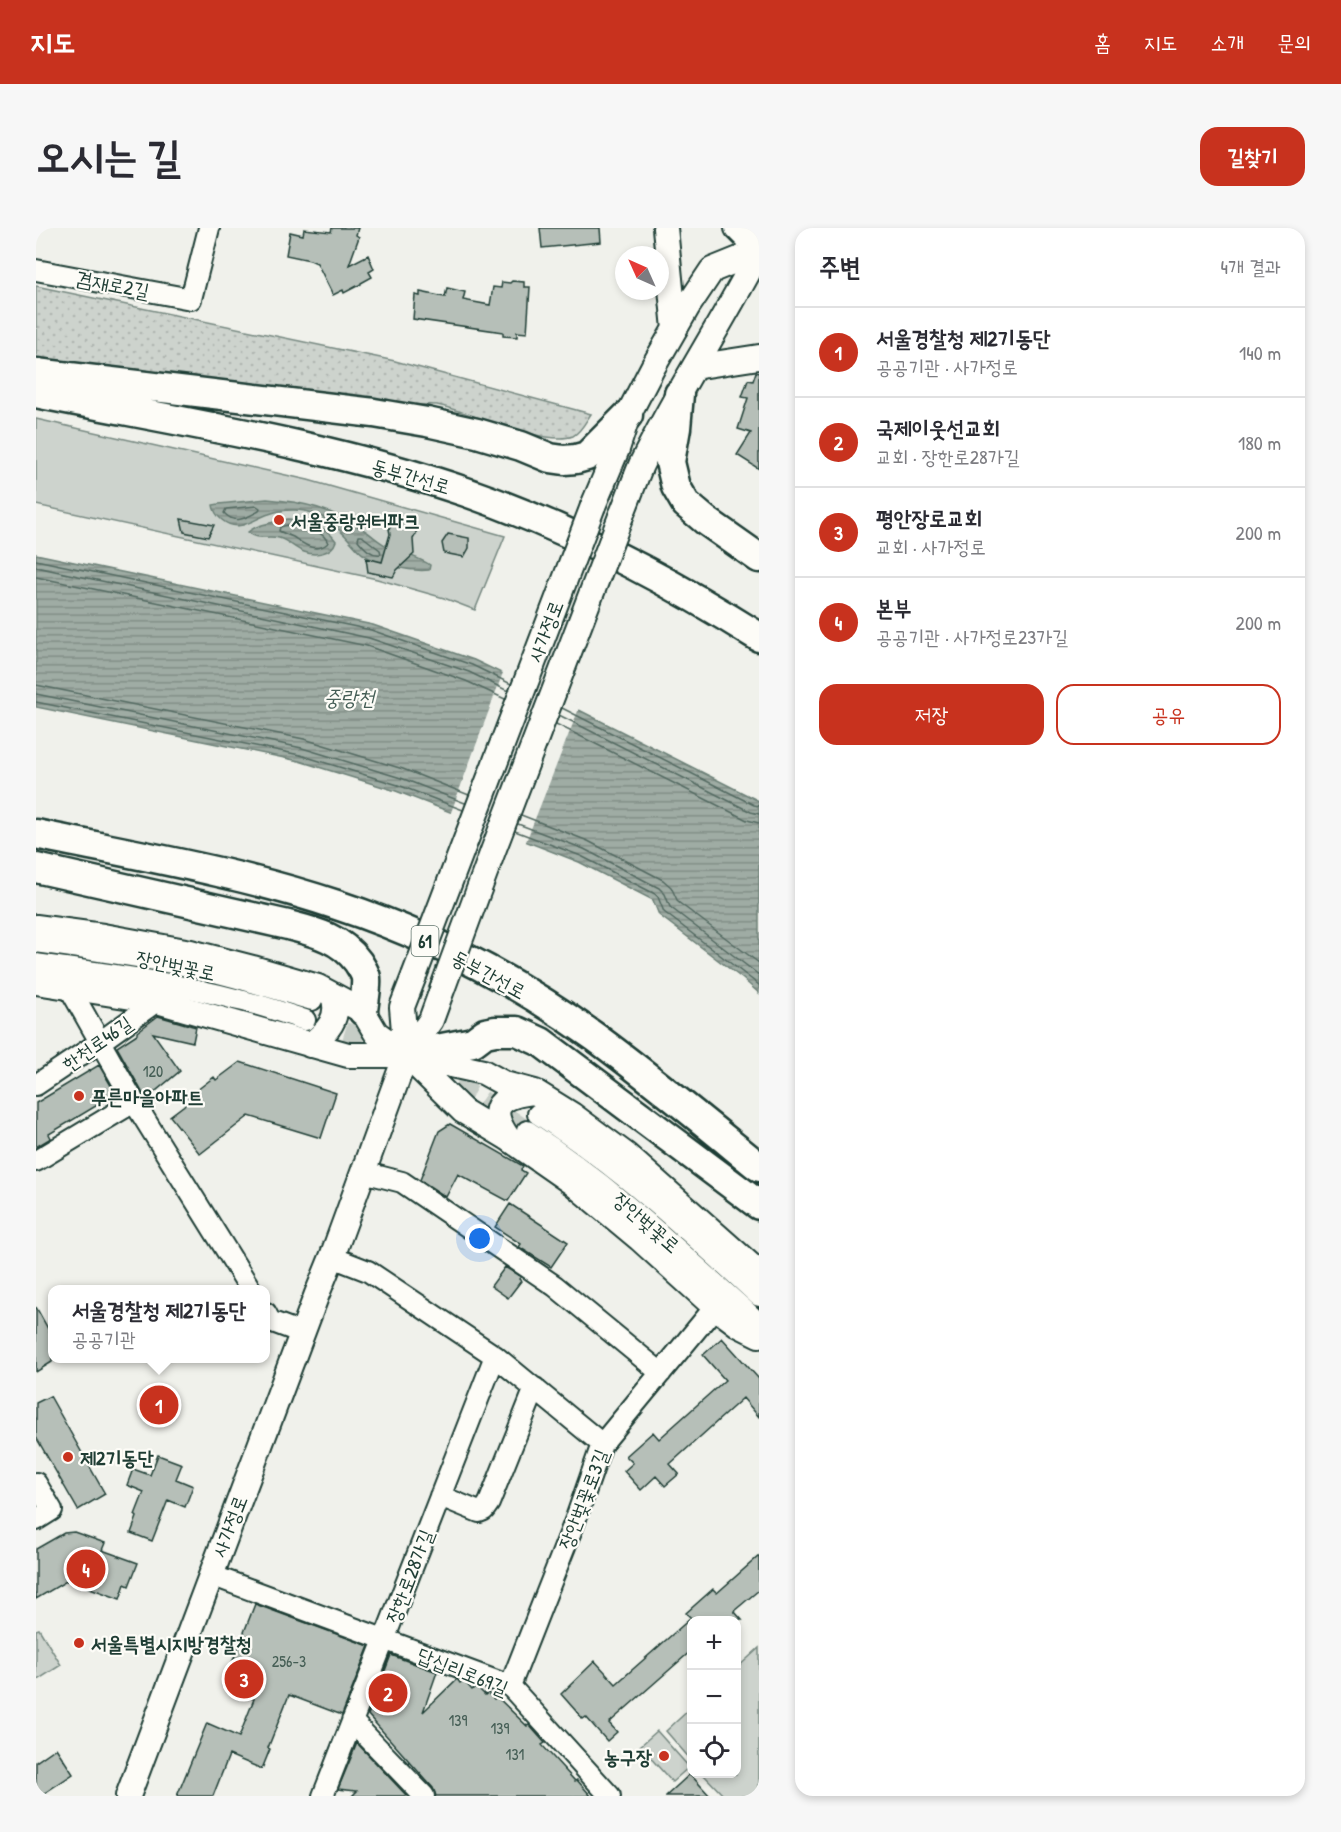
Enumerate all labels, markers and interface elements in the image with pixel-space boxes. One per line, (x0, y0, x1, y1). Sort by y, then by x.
text: 지도 (30, 23, 75, 61)
text: 홈 (1094, 28, 1111, 57)
text: 지도 (1144, 28, 1177, 57)
text: 소개 (1210, 28, 1244, 57)
text: 문의 (1277, 28, 1311, 57)
text: 오시는 길 (36, 127, 181, 184)
button: 길찾기 (1200, 127, 1305, 186)
north arrow (615, 246, 669, 300)
text: 주변 (819, 249, 861, 284)
text: 4개 결과 (1221, 253, 1281, 280)
street label: 겸재로2길 (74, 264, 152, 304)
text: 서울경찰청 제2기동단 (876, 323, 1051, 353)
text: 1 (835, 339, 842, 366)
text: 140 m (1239, 339, 1281, 366)
text: 공공기관 · 사가정로 (876, 353, 1018, 380)
text: 국제이웃선교회 (876, 413, 1000, 443)
text: 2 (834, 429, 843, 456)
text: 180 m (1238, 429, 1281, 456)
text: 교회 · 장한로28가길 (876, 443, 1020, 470)
street label: 동부간선로 (369, 452, 453, 500)
text: 평안장로교회 (876, 503, 982, 533)
place label: 서울중랑워터파크 (291, 507, 420, 534)
marker: 서울중랑워터파크 (272, 513, 286, 527)
text: 3 (834, 519, 843, 546)
text: 200 m (1236, 519, 1281, 546)
text: 교회 · 사가정로 (876, 533, 986, 560)
text: 본부 (876, 593, 911, 623)
street label: 사가정로 (521, 596, 569, 666)
text: 4 (835, 609, 842, 636)
text: 200 m (1236, 609, 1281, 636)
text: 공공기관 · 사가정로23가길 (876, 623, 1068, 650)
water label: 중랑천 (324, 683, 376, 712)
button: 저장 (819, 684, 1044, 745)
button: 공유 (1056, 684, 1281, 745)
road number: 61 (412, 926, 438, 956)
street label: 장안벚꽃로 (134, 943, 218, 987)
street label: 동부간선로 (447, 943, 531, 1005)
street label: 한천로46길 (57, 1009, 137, 1077)
house number: 120 (143, 1060, 163, 1082)
place label: 푸른마을아파트 (91, 1083, 204, 1110)
marker: 푸른마을아파트 (72, 1089, 86, 1103)
street label: 장안벚꽃로 (608, 1185, 686, 1259)
your location (465, 1224, 494, 1253)
popup (48, 1285, 270, 1363)
text: 서울경찰청 제2기동단 (72, 1295, 246, 1325)
text: 공공기관 (72, 1325, 136, 1352)
pin: 1 (140, 1382, 178, 1428)
place label: 제2기동단 (80, 1444, 154, 1471)
street label: 장안벚꽃로3길 (551, 1445, 615, 1553)
marker: 제2기동단 (61, 1450, 75, 1464)
street label: 사가정로 (205, 1491, 253, 1561)
street label: 장한로28가길 (379, 1525, 439, 1627)
pin: 4 (67, 1546, 106, 1592)
map controls (687, 1616, 741, 1778)
button: + (687, 1616, 741, 1670)
place label: 서울특별시지방경찰청 (91, 1630, 252, 1657)
marker: 서울특별시지방경찰청 (72, 1636, 86, 1650)
street label: 답십리로69길 (414, 1641, 512, 1701)
house number: 256-3 (272, 1650, 306, 1672)
pin: 3 (224, 1656, 264, 1702)
pin: 2 (368, 1670, 408, 1716)
button: − (687, 1670, 741, 1724)
house number: 139 (449, 1709, 468, 1731)
house number: 139 (491, 1717, 510, 1739)
button: locate (687, 1724, 741, 1778)
house number: 131 (506, 1743, 525, 1765)
place label: 농구장 (604, 1743, 652, 1770)
marker: 농구장 (657, 1749, 671, 1763)

